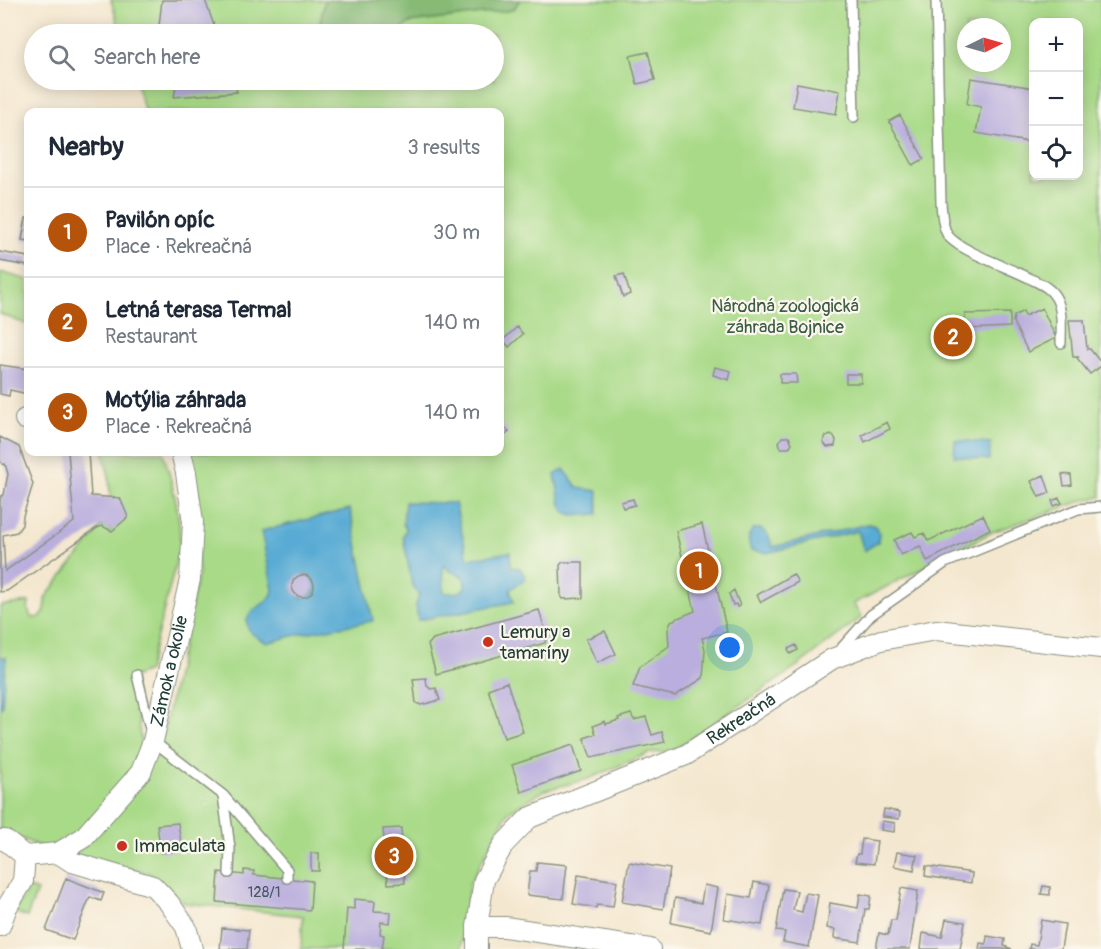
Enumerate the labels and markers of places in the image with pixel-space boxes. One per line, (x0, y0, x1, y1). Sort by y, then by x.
pin: 2 (934, 314, 972, 360)
pin: 1 (680, 548, 718, 594)
place label: Lemury a tamaríny (499, 621, 570, 665)
marker: Lemury a tamaríny (481, 635, 495, 649)
pin: 3 (374, 834, 414, 878)
place label: Immaculata (134, 835, 225, 858)
marker: Immaculata (115, 839, 129, 853)

